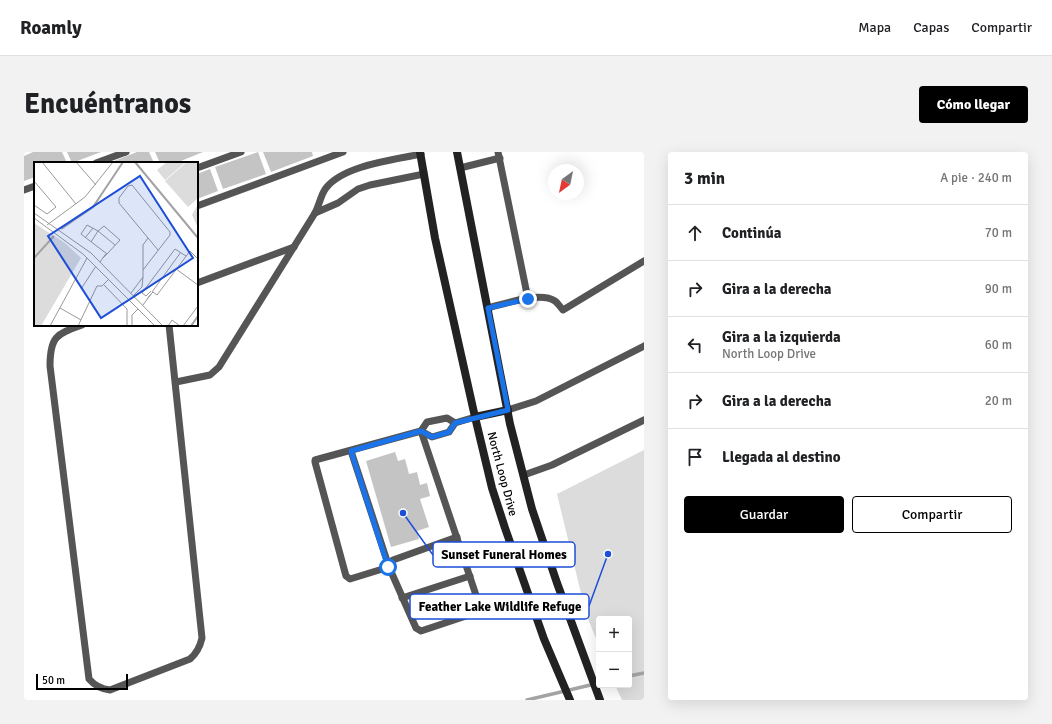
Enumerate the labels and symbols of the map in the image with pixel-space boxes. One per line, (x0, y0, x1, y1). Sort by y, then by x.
inset map (34, 162, 198, 326)
north arrow (548, 164, 584, 200)
route end (519, 290, 537, 308)
street label: North Loop Drive (484, 430, 520, 518)
callout: Sunset Funeral Homes (433, 542, 575, 567)
text: Sunset Funeral Homes (441, 547, 567, 563)
route start (379, 558, 397, 576)
callout: Feather Lake Wildlife Refuge (410, 594, 589, 619)
text: Feather Lake Wildlife Refuge (418, 599, 582, 615)
scale bar (36, 672, 128, 691)

